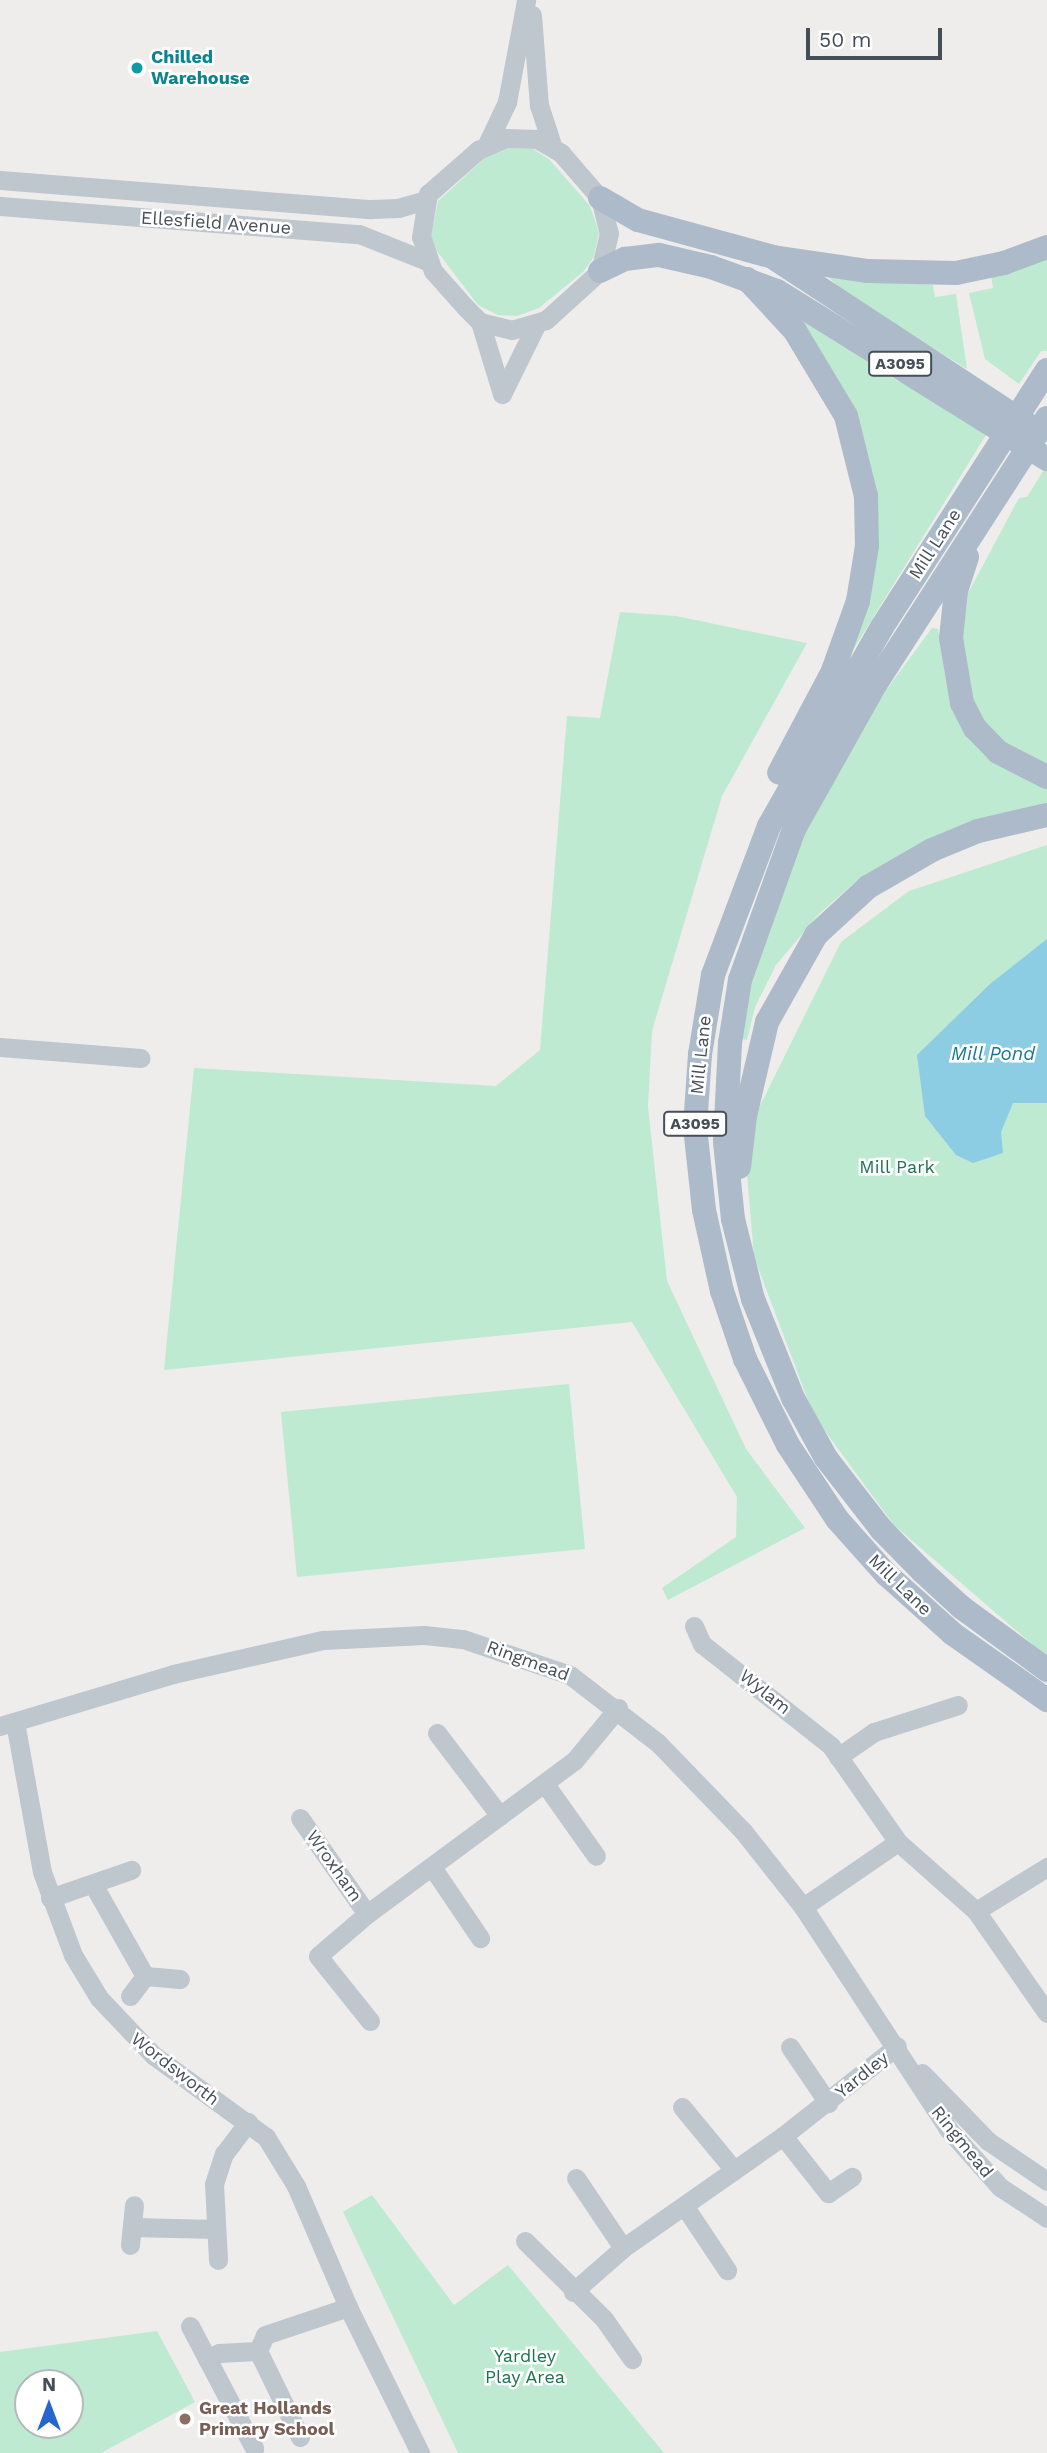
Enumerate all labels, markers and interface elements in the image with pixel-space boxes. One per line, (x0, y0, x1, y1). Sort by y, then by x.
scale bar (809, 14, 946, 58)
text: 50 m (819, 27, 871, 52)
place label: Chilled Warehouse (151, 47, 250, 90)
marker: Chilled Warehouse (129, 60, 145, 76)
street label: Ellesfield Avenue (140, 207, 292, 239)
road number: A3095 (867, 352, 933, 376)
street label: Mill Lane (904, 505, 966, 583)
street label: Mill Lane (686, 1014, 716, 1096)
water label: Mill Pond (951, 1043, 1035, 1065)
road number: A3095 (662, 1112, 728, 1136)
park label: Mill Park (859, 1156, 935, 1178)
street label: Mill Lane (864, 1550, 936, 1620)
street label: Ringmead (484, 1636, 572, 1686)
street label: Wylam (735, 1665, 795, 1719)
street label: Wroxham (302, 1826, 366, 1906)
street label: Wordsworth (127, 2028, 223, 2110)
street label: Yardley (831, 2047, 893, 2103)
street label: Ringmead (926, 2102, 998, 2182)
park label: Yardley Play Area (484, 2346, 566, 2388)
north arrow (14, 2369, 84, 2439)
text: N (42, 2373, 56, 2396)
place label: Great Hollands Primary School (199, 2398, 335, 2440)
marker: Great Hollands Primary School (177, 2411, 193, 2427)

